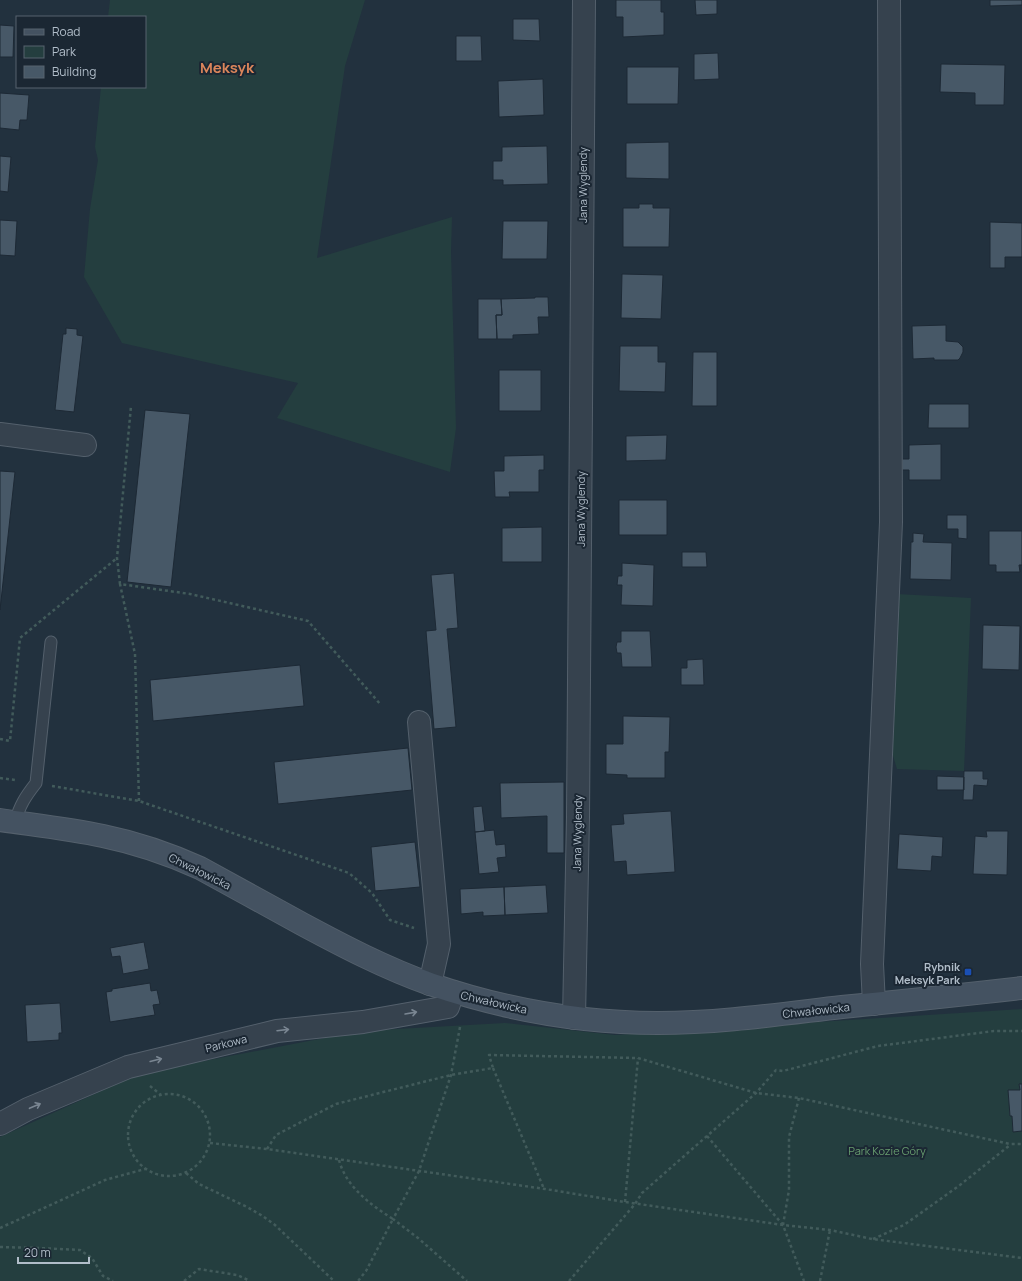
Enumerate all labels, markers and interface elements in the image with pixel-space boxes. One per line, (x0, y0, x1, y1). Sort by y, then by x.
legend (16, 16, 146, 88)
text: Road (52, 23, 80, 40)
text: Park (52, 43, 77, 60)
district label: Meksyk (200, 57, 255, 78)
text: Building (52, 63, 96, 80)
street label: Jana Wyglendy (575, 147, 590, 223)
street label: Jana Wyglendy (573, 471, 588, 547)
street label: Jana Wyglendy (569, 795, 585, 871)
street label: Chwałowicka (166, 849, 234, 893)
place label: Rybnik Meksyk Park (895, 959, 961, 987)
marker: Rybnik Meksyk Park (963, 967, 973, 977)
street label: Chwałowicka (459, 987, 529, 1017)
street label: Chwałowicka (782, 999, 850, 1021)
one-way arrow (405, 1009, 418, 1017)
one-way arrow (276, 1026, 289, 1034)
street label: Parkowa (204, 1031, 248, 1055)
one-way arrow (149, 1056, 162, 1064)
one-way arrow (28, 1102, 40, 1110)
park label: Park Kozie Góry (848, 1143, 926, 1158)
scale bar (18, 1239, 89, 1265)
text: 20 m (24, 1244, 51, 1261)

